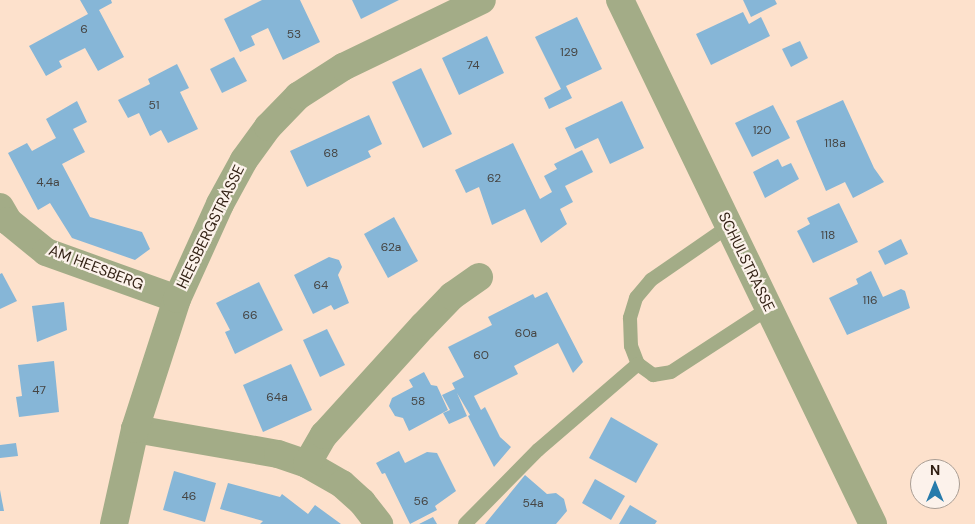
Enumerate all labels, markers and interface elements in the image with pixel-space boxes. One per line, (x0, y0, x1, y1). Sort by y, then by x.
house number: 6 (80, 23, 88, 37)
house number: 53 (287, 28, 301, 42)
house number: 129 (560, 46, 578, 60)
house number: 74 (467, 59, 479, 73)
house number: 51 (148, 99, 160, 113)
house number: 120 (753, 124, 771, 138)
house number: 118a (824, 137, 846, 151)
house number: 68 (324, 147, 338, 161)
street label: HEESBERGSTRASSE (173, 162, 249, 292)
house number: 62 (487, 172, 501, 186)
house number: 4,4a (36, 176, 60, 190)
street label: SCHULSTRASSE (714, 209, 778, 315)
house number: 118 (821, 229, 835, 243)
house number: 62a (381, 241, 401, 255)
street label: AM HEESBERG (46, 242, 146, 294)
house number: 64 (314, 279, 328, 293)
house number: 116 (862, 294, 878, 308)
house number: 66 (242, 309, 258, 323)
house number: 60a (515, 327, 537, 341)
house number: 60 (473, 349, 489, 363)
house number: 47 (32, 384, 46, 398)
house number: 64a (266, 391, 288, 405)
house number: 58 (411, 395, 425, 409)
north arrow (910, 459, 960, 509)
text: N (930, 461, 940, 479)
house number: 46 (182, 490, 196, 504)
house number: 56 (414, 495, 428, 509)
house number: 54a (522, 497, 544, 511)

